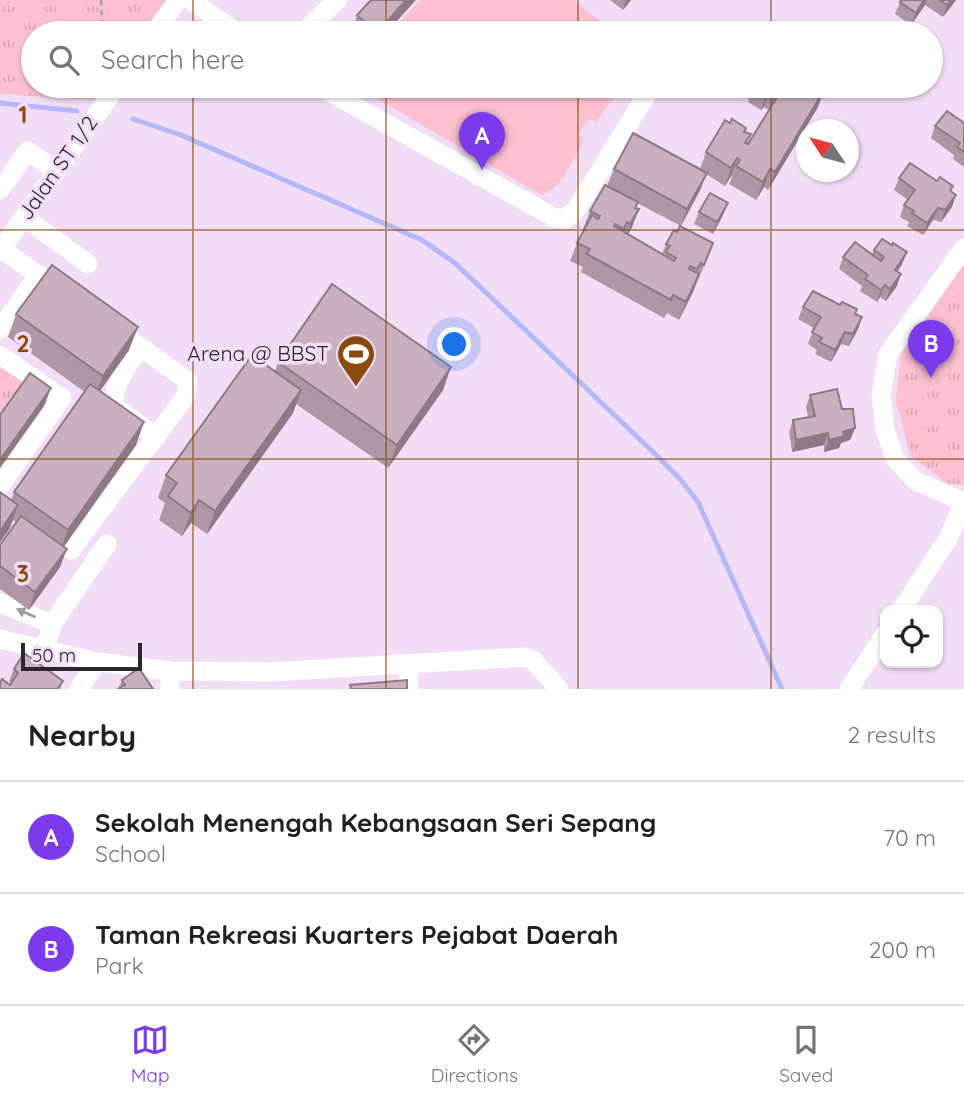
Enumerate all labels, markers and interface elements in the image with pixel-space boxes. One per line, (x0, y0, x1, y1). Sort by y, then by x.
search box (21, 21, 943, 98)
icon: search (45, 41, 83, 79)
text: Search here (101, 43, 245, 76)
street label: Jalan ST 1/2 (13, 111, 103, 225)
pin: A (459, 112, 505, 170)
north arrow (796, 119, 859, 182)
pin: B (908, 320, 954, 378)
your location (437, 327, 471, 361)
text: 2 (16, 329, 30, 358)
sports icon: Arena @ BBST (335, 333, 377, 388)
place label: Arena @ BBST (187, 340, 329, 366)
text: 3 (17, 559, 29, 588)
map controls (880, 605, 943, 668)
button: locate (880, 605, 943, 668)
one-way arrow (15, 608, 36, 619)
scale bar (21, 640, 142, 672)
text: 50 m (32, 643, 76, 667)
text: Nearby (28, 716, 136, 754)
text: 2 results (847, 720, 936, 749)
text: Sekolah Menengah Kebangsaan Seri Sepang (95, 806, 656, 839)
text: A (44, 823, 58, 852)
text: 70 m (883, 823, 936, 852)
text: School (95, 839, 166, 868)
text: Taman Rekreasi Kuarters Pejabat Daerah (95, 918, 619, 951)
text: B (43, 935, 59, 964)
text: 200 m (869, 935, 936, 964)
text: Park (95, 951, 144, 980)
tab: Map (131, 1021, 169, 1087)
tab: Directions (431, 1021, 518, 1087)
tab: Saved (779, 1021, 833, 1087)

